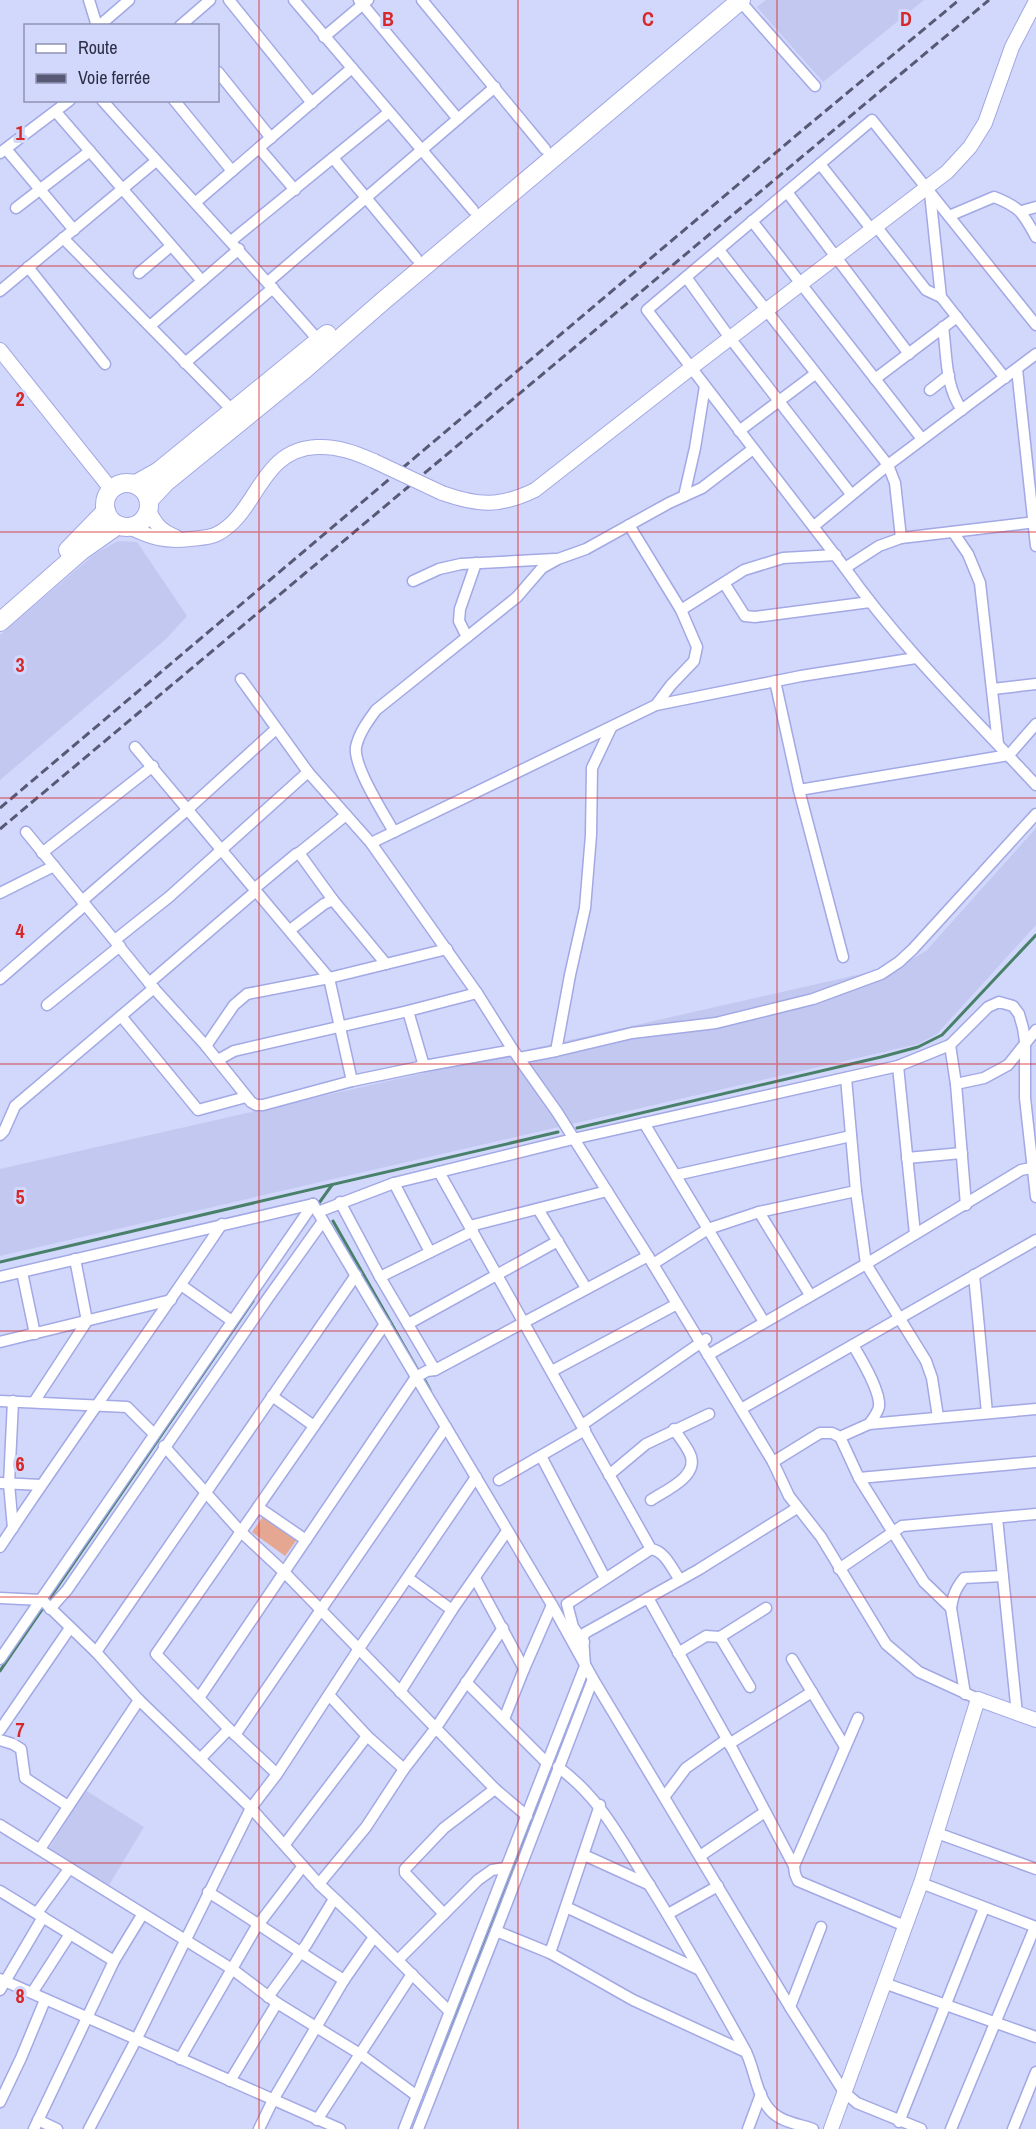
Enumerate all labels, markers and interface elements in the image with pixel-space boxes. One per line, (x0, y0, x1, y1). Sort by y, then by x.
text: B (382, 5, 394, 32)
text: C (642, 5, 654, 32)
text: D (900, 5, 912, 32)
legend (24, 24, 219, 102)
text: Route (78, 35, 117, 60)
text: Voie ferrée (78, 65, 150, 90)
text: 1 (15, 119, 25, 146)
text: 2 (15, 385, 25, 412)
text: 3 (15, 651, 25, 678)
text: 4 (15, 917, 25, 944)
text: 5 (15, 1183, 25, 1210)
text: 6 (15, 1450, 25, 1477)
text: 7 (15, 1716, 25, 1743)
text: 8 (15, 1982, 25, 2009)

